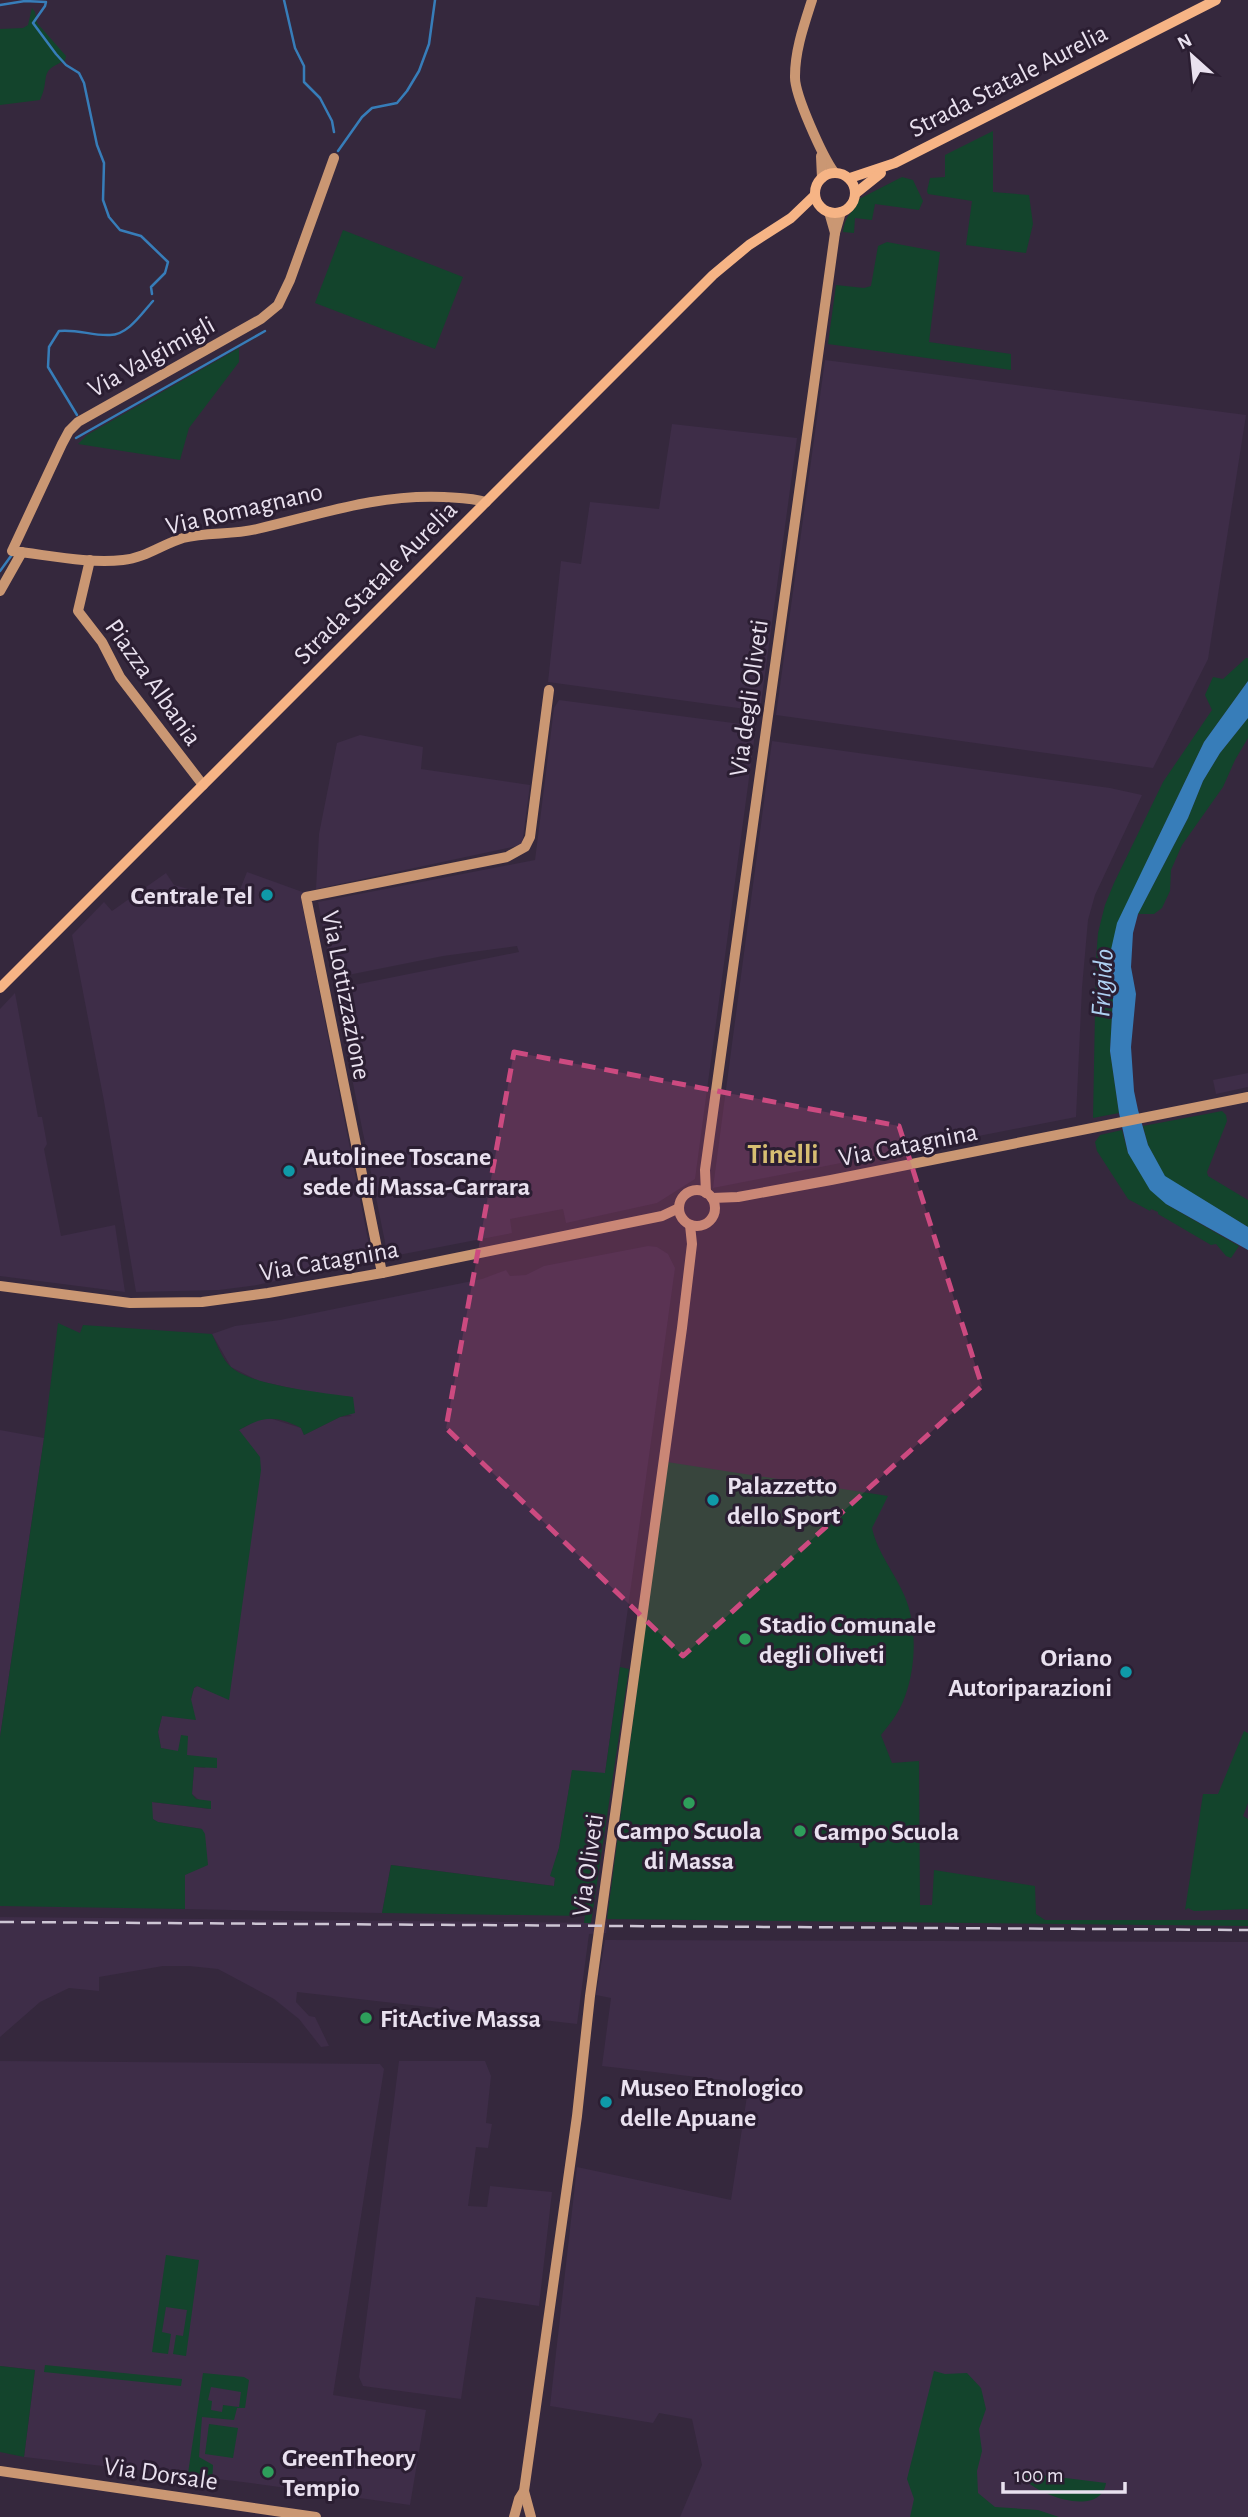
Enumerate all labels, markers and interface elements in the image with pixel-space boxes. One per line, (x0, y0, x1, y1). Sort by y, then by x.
street label: Strada Statale Aurelia (905, 20, 1112, 142)
north arrow (1157, 21, 1227, 91)
text: N (1175, 31, 1195, 54)
street label: Via Valgimigli (84, 311, 219, 402)
street label: Via Romagnano (163, 478, 325, 540)
street label: Strada Statale Aurelia (289, 496, 462, 669)
street label: Piazza Albania (100, 615, 206, 751)
street label: Via degli Oliveti (725, 618, 773, 778)
place label: Centrale Tel (130, 883, 253, 909)
marker: Centrale Tel (259, 887, 275, 903)
street label: Via Lottizzazione (317, 908, 375, 1082)
water label: Frigido (1087, 948, 1119, 1018)
street label: Via Catagnina (837, 1119, 980, 1171)
district label: Tinelli (747, 1141, 819, 1169)
place label: Autolinee Toscane sede di Massa-Carrara (303, 1144, 530, 1200)
marker: Autolinee Toscane sede di Massa-Carrara (281, 1163, 297, 1179)
street label: Via Catagnina (258, 1236, 401, 1286)
place label: Palazzetto dello Sport (727, 1473, 841, 1529)
marker: Palazzetto dello Sport (705, 1492, 721, 1508)
place label: Stadio Comunale degli Oliveti (759, 1612, 936, 1668)
marker: Stadio Comunale degli Oliveti (737, 1631, 753, 1647)
place label: Oriano Autoriparazioni (948, 1645, 1112, 1701)
marker: Oriano Autoriparazioni (1118, 1664, 1134, 1680)
marker: Campo Scuola di Massa (681, 1795, 697, 1811)
street label: Via Oliveti (568, 1812, 608, 1918)
place label: Campo Scuola di Massa (616, 1818, 762, 1874)
place label: Campo Scuola (814, 1819, 959, 1845)
marker: Campo Scuola (792, 1823, 808, 1839)
place label: FitActive Massa (380, 2006, 541, 2032)
marker: FitActive Massa (358, 2010, 374, 2026)
place label: Museo Etnologico delle Apuane (620, 2075, 804, 2131)
marker: Museo Etnologico delle Apuane (598, 2094, 614, 2110)
place label: GreenTheory Tempio (282, 2445, 416, 2501)
scale bar (1003, 2450, 1126, 2494)
street label: Via Dorsale (102, 2453, 220, 2495)
marker: GreenTheory Tempio (260, 2464, 276, 2480)
text: 100 m (1014, 2465, 1064, 2486)

